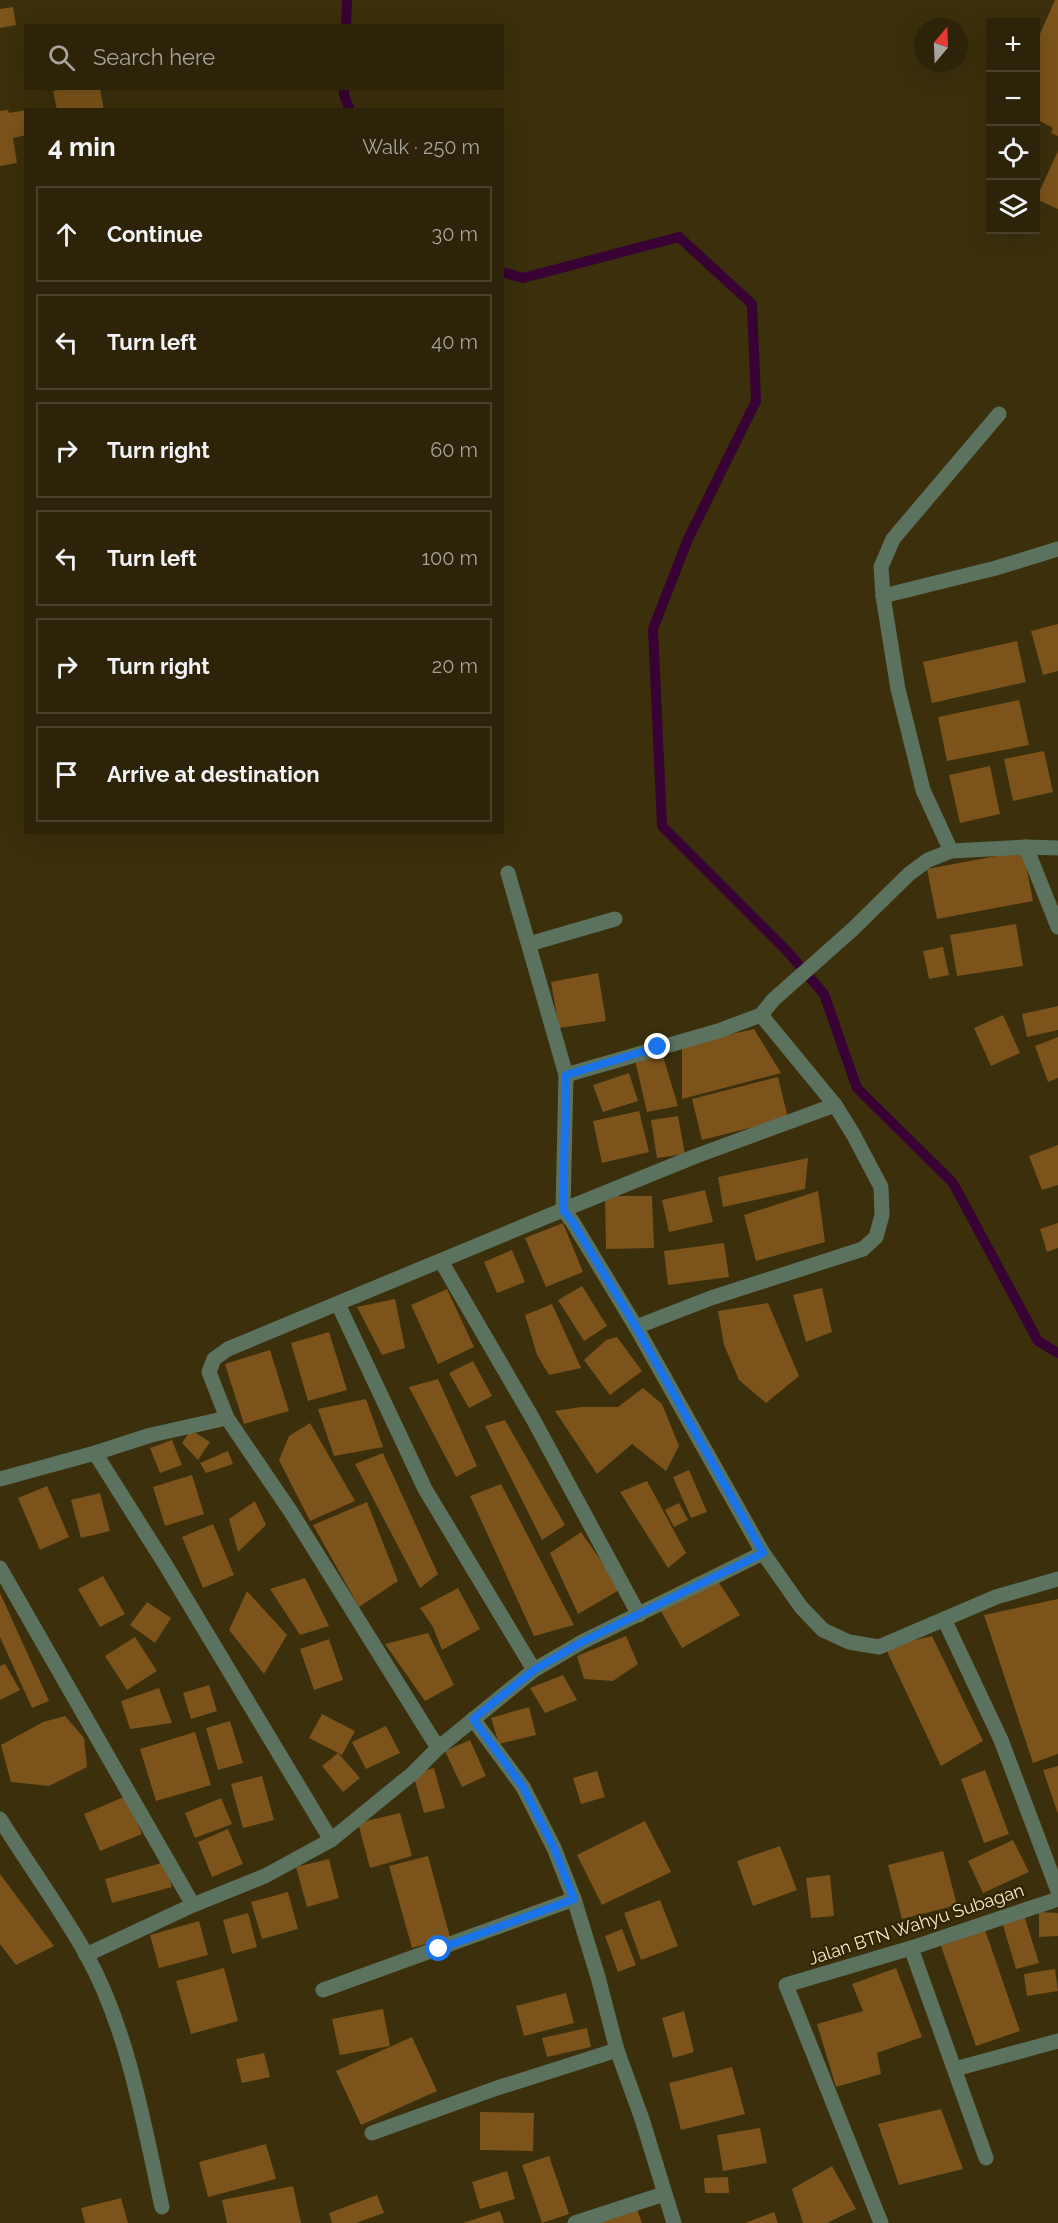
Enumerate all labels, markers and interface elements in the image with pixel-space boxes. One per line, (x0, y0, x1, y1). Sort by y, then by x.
north arrow (914, 18, 968, 72)
map controls (986, 18, 1040, 234)
button: + (986, 18, 1040, 72)
search box (24, 24, 504, 90)
icon: search (45, 41, 78, 74)
text: Search here (93, 44, 215, 70)
button: − (986, 72, 1040, 126)
button: locate (986, 126, 1040, 180)
text: 4 min (48, 132, 116, 162)
text: Walk · 250 m (362, 135, 480, 159)
button: layers (986, 180, 1040, 234)
icon: ahead (50, 218, 83, 251)
text: Continue (107, 221, 203, 247)
text: 30 m (432, 222, 478, 246)
icon: left (50, 326, 83, 359)
text: Turn left (107, 329, 197, 355)
text: 40 m (431, 330, 478, 354)
icon: right (50, 434, 83, 467)
text: Turn right (107, 437, 210, 463)
text: 60 m (430, 438, 478, 462)
icon: left (50, 542, 83, 575)
text: Turn left (107, 545, 197, 571)
text: 100 m (421, 546, 478, 570)
icon: right (50, 650, 83, 683)
text: Turn right (107, 653, 210, 679)
text: 20 m (432, 654, 478, 678)
icon: arrive (50, 758, 83, 791)
text: Arrive at destination (107, 761, 320, 787)
route end (644, 1033, 670, 1059)
street label: Jalan BTN Wahyu Subagan (805, 1879, 1027, 1969)
route start (425, 1935, 451, 1961)

